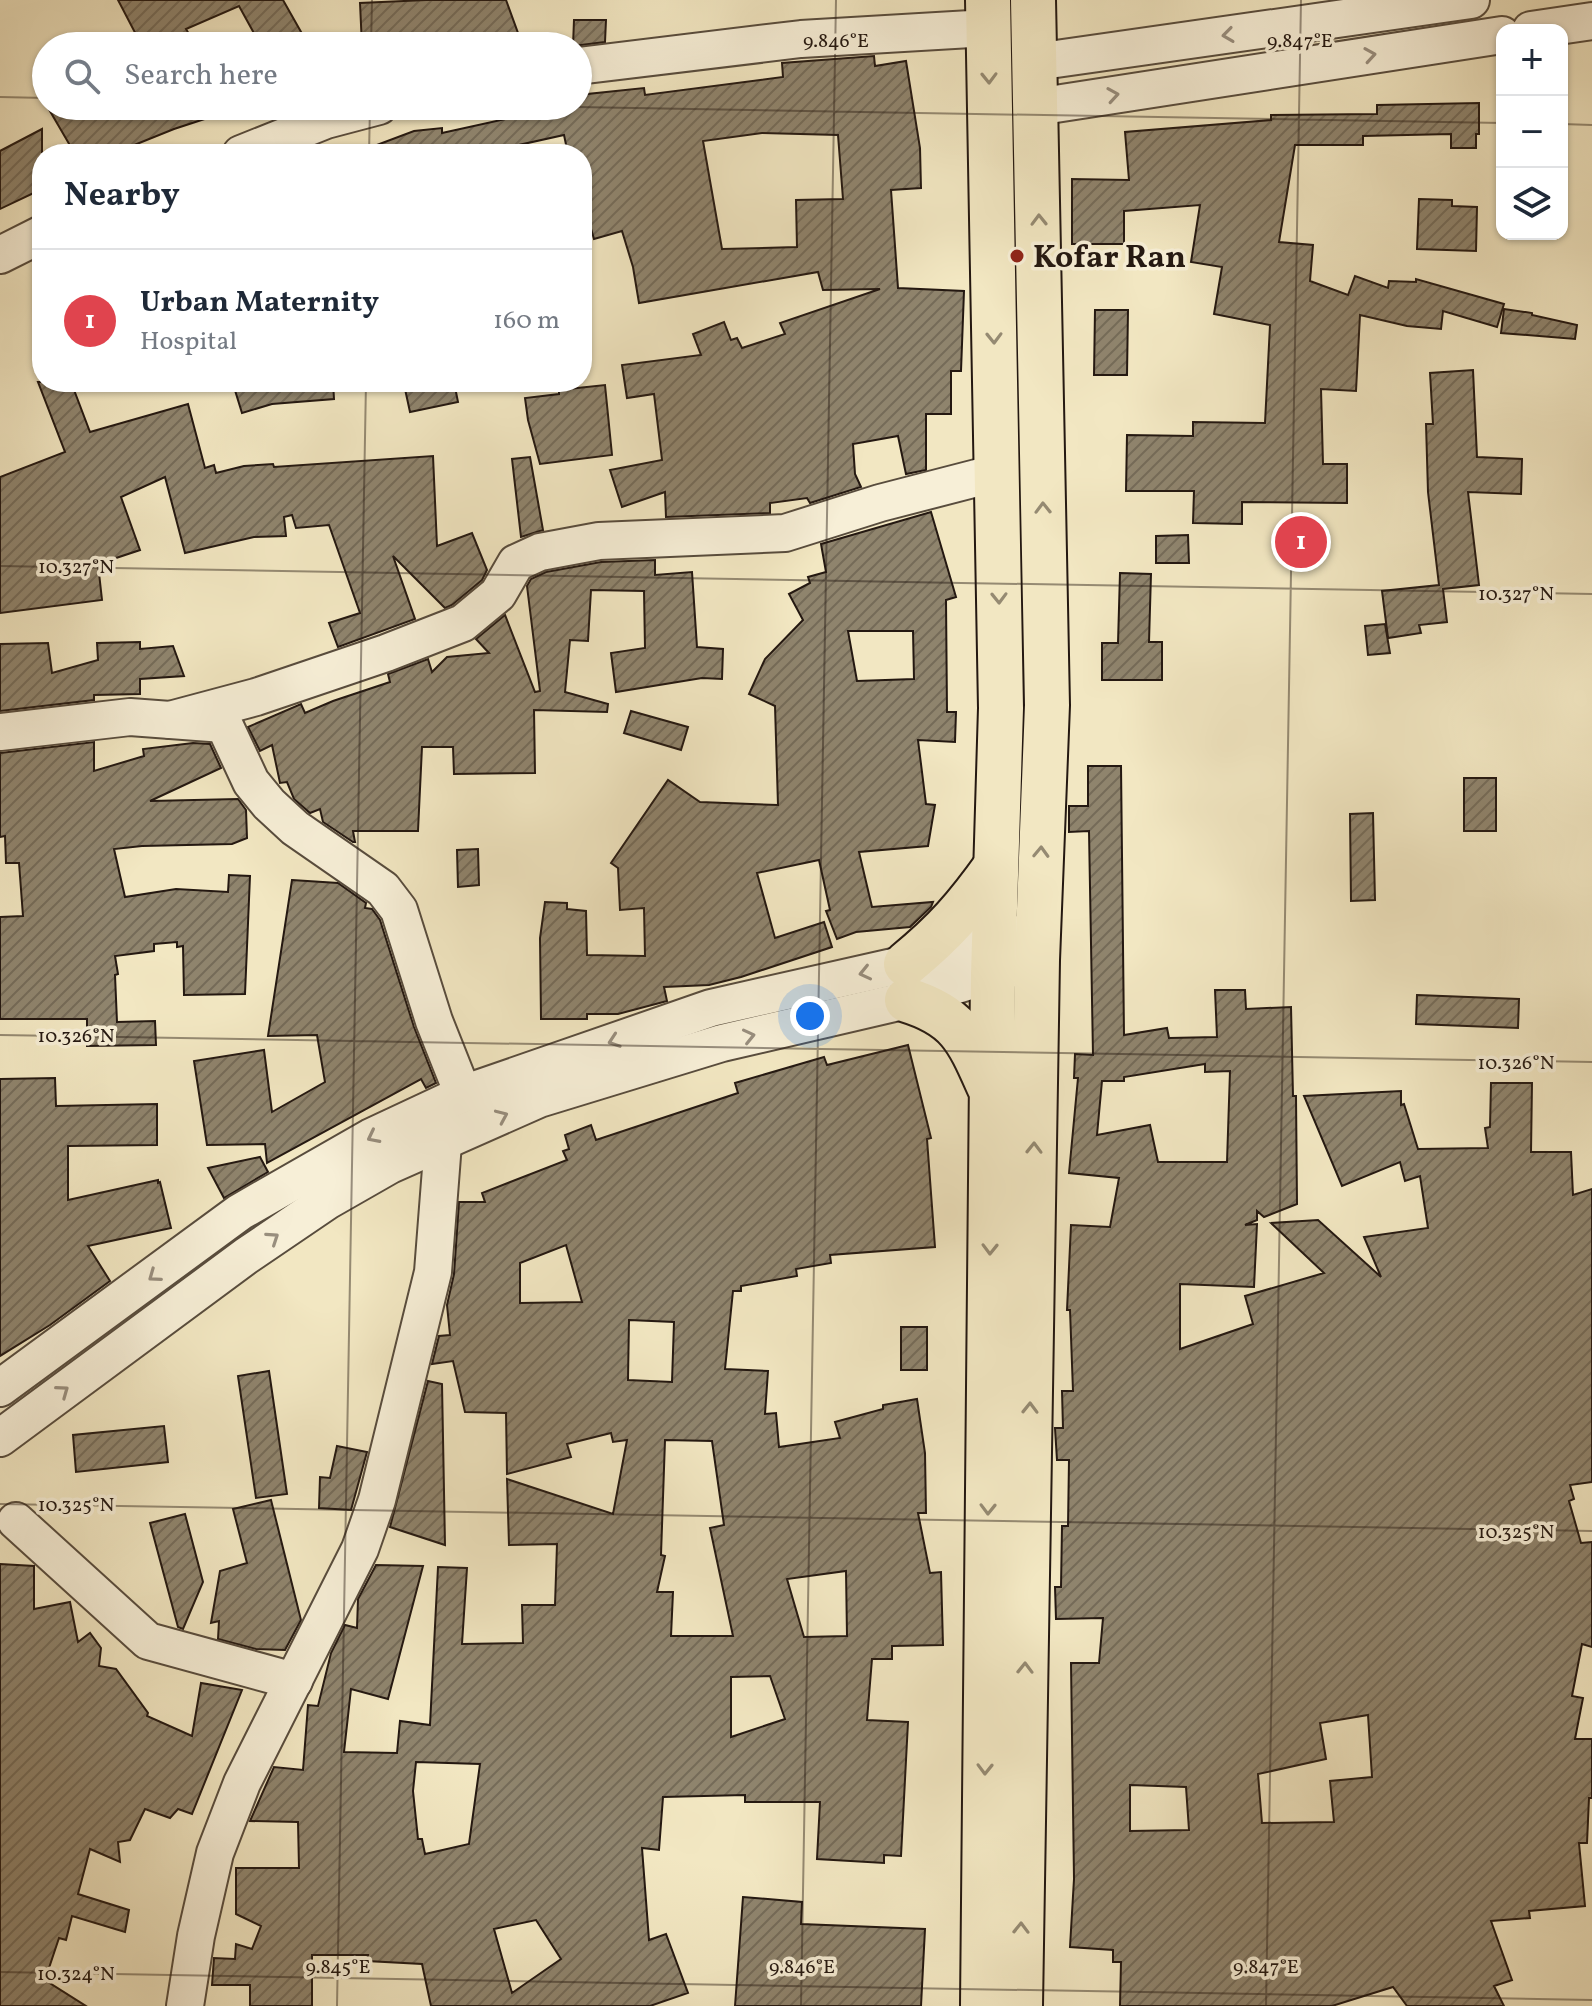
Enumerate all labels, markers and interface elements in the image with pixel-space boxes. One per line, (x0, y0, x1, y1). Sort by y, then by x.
map controls (1496, 24, 1568, 240)
button: + (1496, 24, 1568, 96)
one-way arrow (1221, 26, 1234, 43)
text: 9.846°E (803, 28, 869, 56)
text: 9.847°E (1267, 28, 1333, 56)
search box (32, 32, 592, 120)
one-way arrow (1363, 47, 1377, 64)
icon: search (60, 54, 104, 98)
text: Search here (124, 55, 278, 97)
one-way arrow (981, 72, 998, 85)
one-way arrow (1106, 87, 1120, 104)
button: − (1496, 96, 1568, 168)
button: layers (1496, 168, 1568, 240)
text: Nearby (64, 173, 180, 220)
one-way arrow (1030, 213, 1047, 226)
place label: Kofar Ran (1033, 237, 1186, 281)
marker: Kofar Ran (1008, 247, 1026, 265)
text: Urban Maternity (140, 282, 379, 324)
text: 1 (85, 303, 95, 339)
text: 160 m (493, 303, 560, 339)
text: Hospital (140, 324, 237, 360)
one-way arrow (985, 332, 1003, 345)
one-way arrow (1035, 501, 1052, 514)
pin: 1 (1275, 512, 1327, 572)
text: 10.327°N (38, 554, 114, 582)
text: 10.327°N (1478, 581, 1554, 609)
one-way arrow (990, 592, 1007, 605)
one-way arrow (1033, 845, 1050, 858)
one-way arrow (858, 964, 872, 981)
your location (790, 996, 830, 1036)
text: 10.326°N (37, 1023, 115, 1051)
one-way arrow (741, 1029, 755, 1046)
one-way arrow (608, 1032, 622, 1048)
text: 10.326°N (1477, 1050, 1555, 1078)
one-way arrow (493, 1110, 508, 1126)
one-way arrow (366, 1127, 381, 1142)
one-way arrow (1025, 1141, 1043, 1154)
one-way arrow (264, 1233, 278, 1248)
one-way arrow (982, 1243, 999, 1256)
one-way arrow (148, 1266, 162, 1280)
one-way arrow (54, 1387, 69, 1401)
one-way arrow (1021, 1401, 1038, 1414)
text: 10.325°N (38, 1492, 114, 1520)
one-way arrow (979, 1503, 997, 1516)
text: 10.325°N (1478, 1519, 1554, 1547)
one-way arrow (1016, 1661, 1034, 1674)
one-way arrow (976, 1763, 994, 1776)
one-way arrow (1012, 1921, 1029, 1934)
text: 9.845°E (305, 1954, 371, 1982)
text: 9.846°E (769, 1954, 835, 1982)
text: 9.847°E (1233, 1954, 1299, 1982)
text: 10.324°N (37, 1961, 115, 1989)

